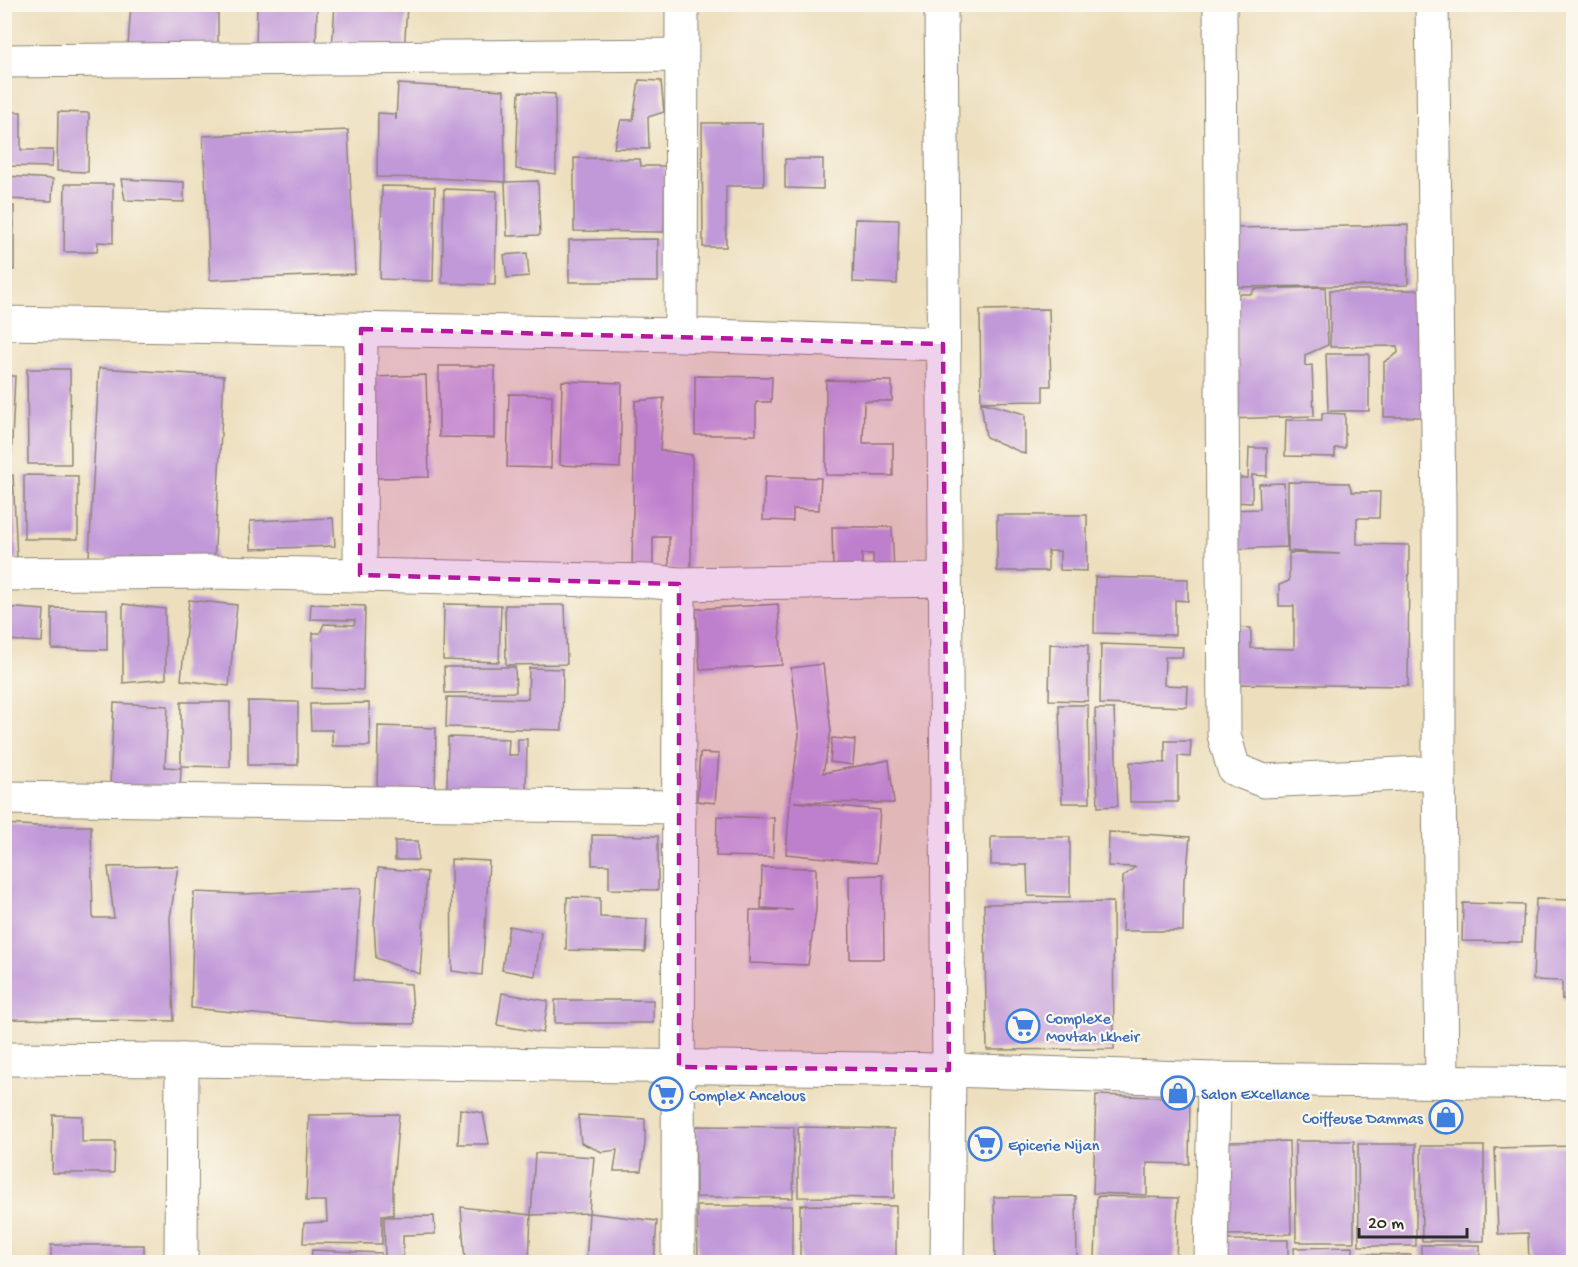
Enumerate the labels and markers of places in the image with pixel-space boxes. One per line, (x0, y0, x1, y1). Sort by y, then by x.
supermarket icon: Complexe Movtah Lkheir (1005, 1008, 1041, 1044)
place label: Complexe Movtah Lkheir (1046, 1011, 1141, 1048)
shop icon: Salon Excellance (1160, 1075, 1196, 1111)
supermarket icon: Complex Ancelous (648, 1076, 684, 1112)
place label: Salon Excellance (1201, 1087, 1311, 1106)
place label: Complex Ancelous (689, 1088, 806, 1107)
shop icon: Coiffeuse Dammas (1428, 1099, 1464, 1135)
place label: Coiffeuse Dammas (1302, 1111, 1424, 1130)
supermarket icon: Epicerie Nijan (967, 1126, 1003, 1162)
place label: Epicerie Nijan (1008, 1138, 1100, 1157)

